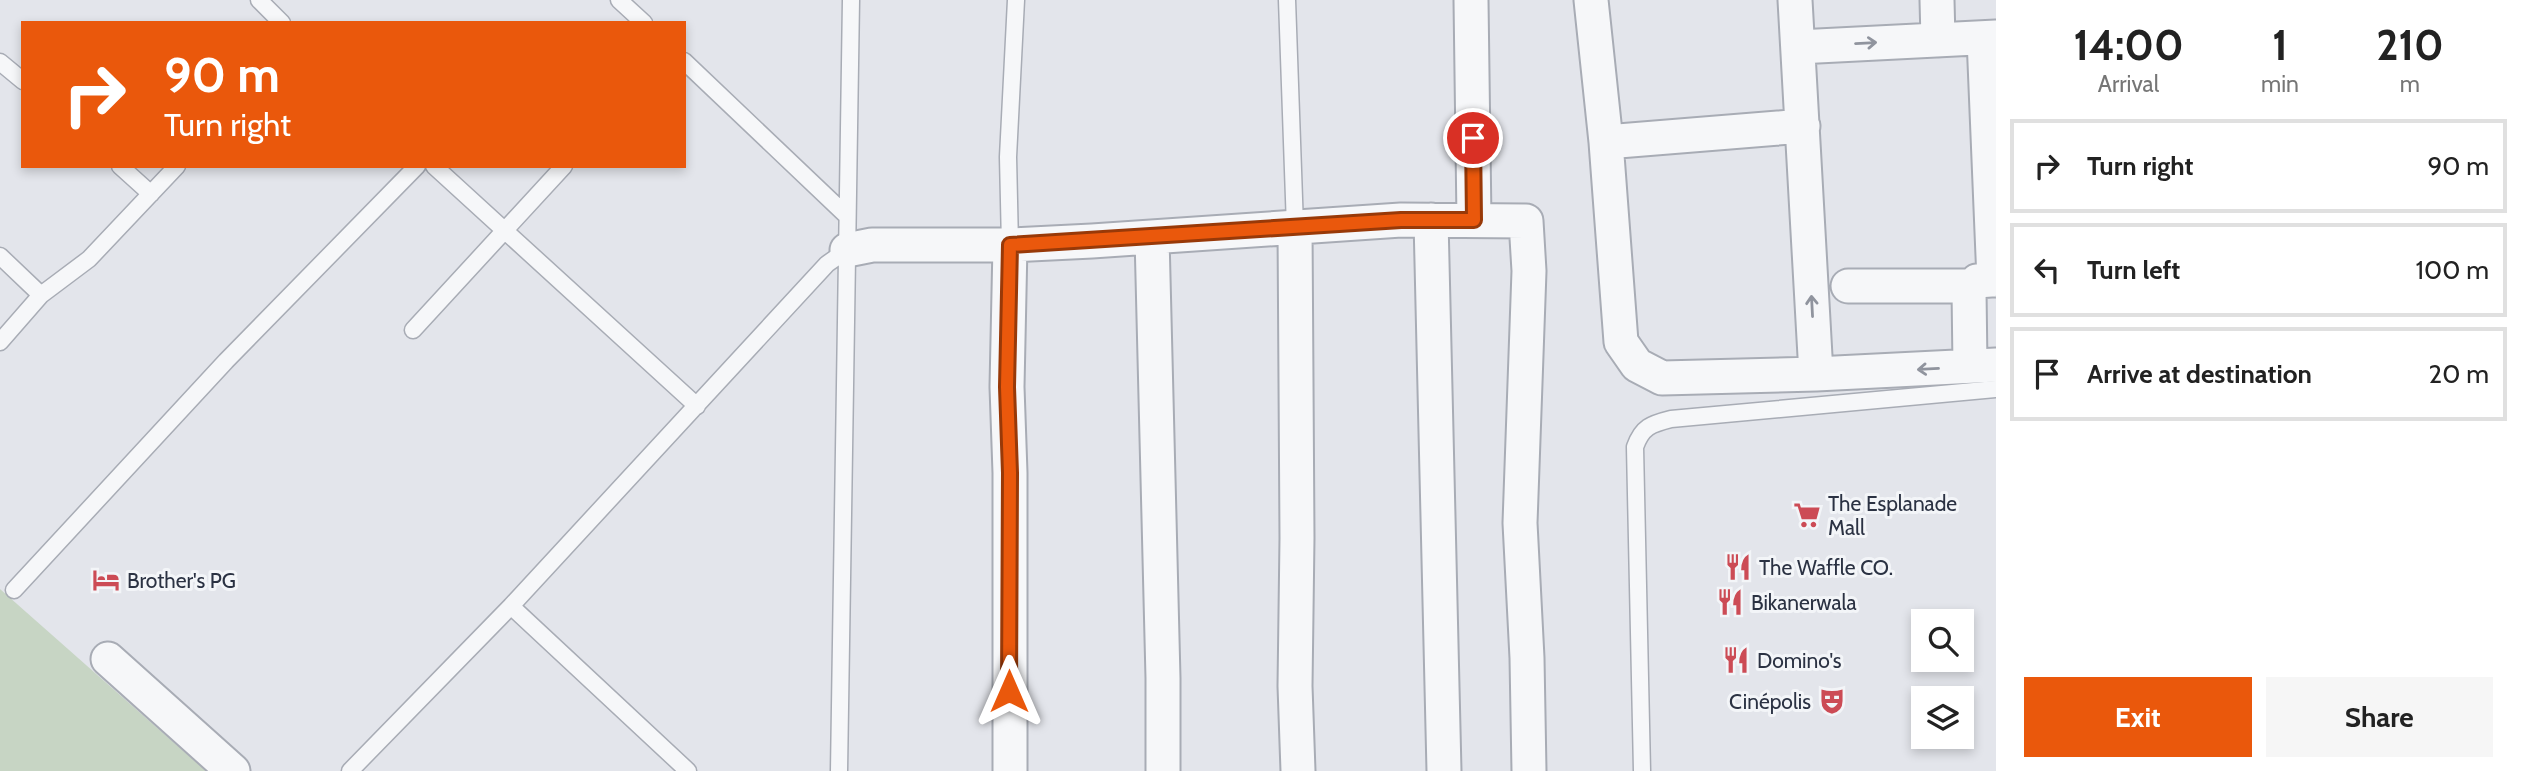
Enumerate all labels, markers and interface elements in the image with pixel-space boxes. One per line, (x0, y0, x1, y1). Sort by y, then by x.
text: 14:00 (2073, 19, 2184, 71)
text: 1 (2272, 19, 2288, 71)
text: 210 (2376, 19, 2444, 71)
one-way arrow (1855, 37, 1878, 50)
text: 90 m (164, 45, 280, 104)
icon: right (49, 49, 140, 140)
text: Arrival (2098, 70, 2159, 98)
text: min (2261, 70, 2299, 98)
text: m (2400, 70, 2420, 98)
text: Turn right (164, 105, 291, 144)
pin (1443, 108, 1503, 168)
icon: arrive (1454, 119, 1492, 157)
icon: right (2028, 147, 2066, 185)
text: Turn right (2087, 150, 2193, 182)
text: 90 m (2427, 150, 2489, 182)
icon: left (2028, 251, 2066, 289)
text: Turn left (2087, 254, 2180, 286)
text: 100 m (2416, 254, 2489, 286)
one-way arrow (1805, 296, 1818, 318)
icon: arrive (2028, 355, 2066, 393)
text: Arrive at destination (2087, 358, 2312, 390)
text: 20 m (2429, 358, 2489, 390)
one-way arrow (1917, 362, 1940, 375)
place label: The Esplanade Mall (1828, 491, 1957, 540)
supermarket icon: The Esplanade Mall (1792, 500, 1822, 530)
restaurant icon: The Waffle CO. (1723, 552, 1753, 582)
place label: The Waffle CO. (1759, 555, 1893, 580)
hotel icon: Brother's PG (91, 565, 121, 595)
place label: Brother's PG (127, 568, 236, 593)
restaurant icon: Bikanerwala (1715, 587, 1745, 617)
place label: Bikanerwala (1751, 590, 1857, 615)
map controls (1911, 609, 1974, 749)
button: search (1911, 609, 1974, 672)
restaurant icon: Domino's (1721, 645, 1751, 675)
place label: Domino's (1757, 648, 1842, 673)
position arrow (972, 654, 1046, 728)
button: Exit (2024, 677, 2252, 757)
button: Share (2266, 677, 2493, 757)
theatre icon: Cinépolis (1817, 686, 1847, 716)
button: layers (1911, 686, 1974, 749)
place label: Cinépolis (1729, 689, 1811, 714)

